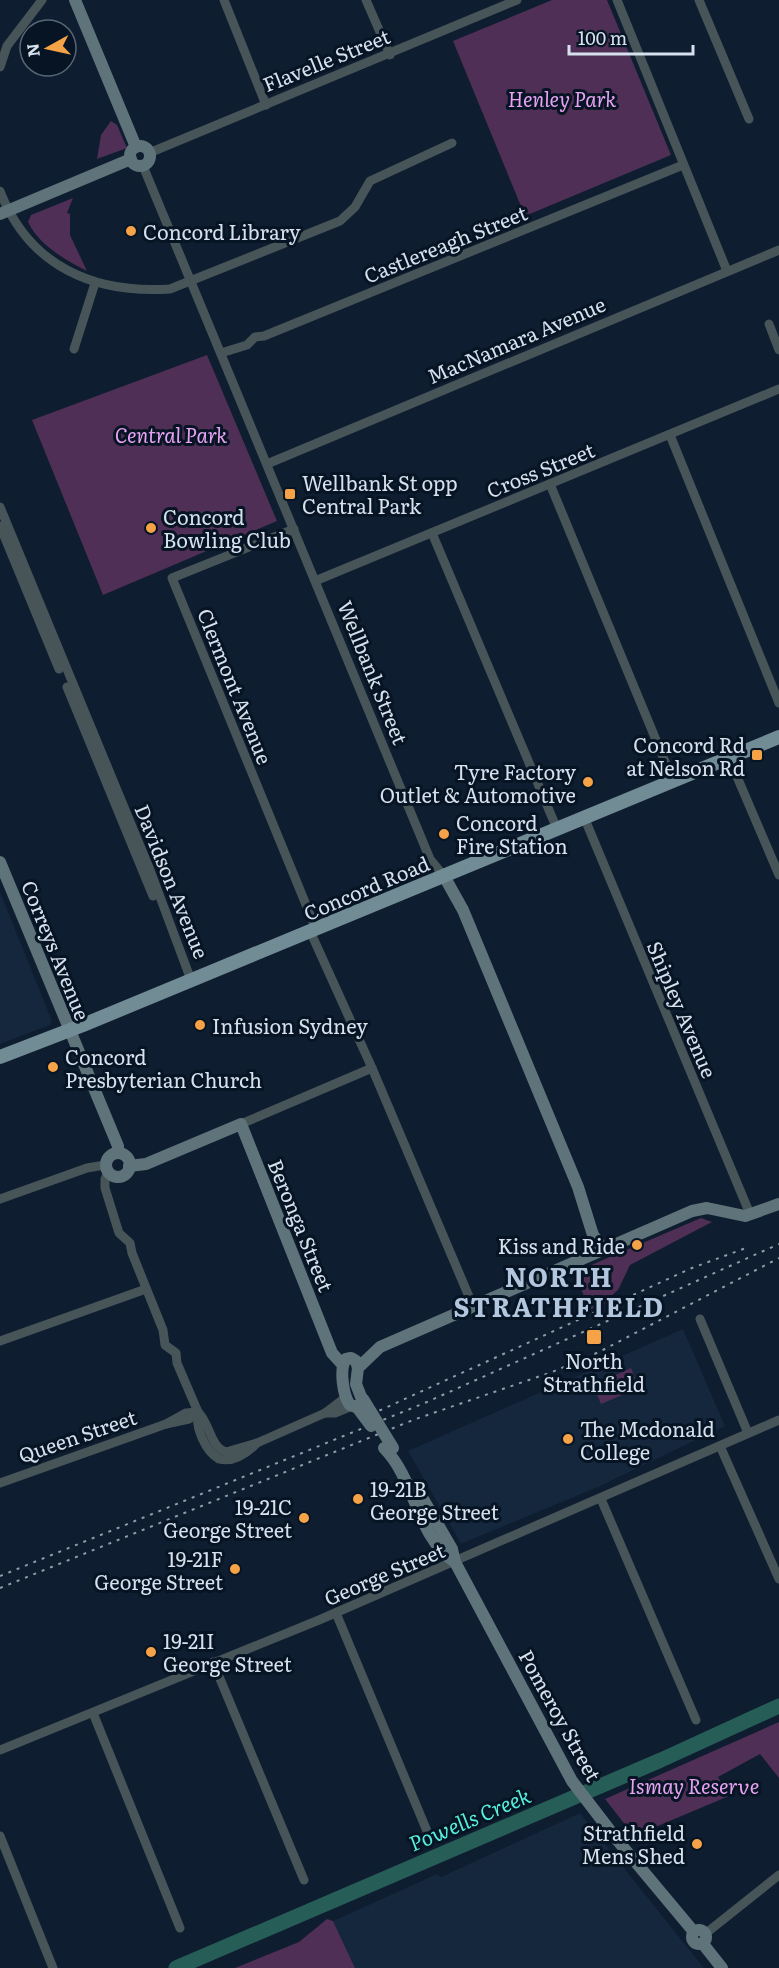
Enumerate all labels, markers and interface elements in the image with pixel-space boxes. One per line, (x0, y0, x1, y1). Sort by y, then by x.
north arrow (18, 18, 78, 78)
scale bar (569, 18, 694, 56)
street label: Flavelle Street (258, 20, 394, 98)
text: 100 m (578, 24, 627, 51)
text: N (19, 42, 45, 59)
park label: Henley Park (508, 83, 616, 113)
street label: Castlereagh Street (359, 197, 531, 289)
place label: Concord Library (143, 216, 301, 246)
marker: Concord Library (124, 224, 138, 238)
street label: MacNamara Avenue (422, 288, 610, 390)
park label: Central Park (115, 419, 227, 449)
street label: Cross Street (482, 434, 598, 504)
place label: Wellbank St opp Central Park (302, 467, 458, 520)
marker: Wellbank St opp Central Park (283, 487, 297, 501)
place label: Concord Bowling Club (163, 501, 291, 554)
marker: Concord Bowling Club (144, 521, 158, 535)
street label: Wellbank Street (331, 596, 417, 748)
street label: Clermont Avenue (191, 604, 281, 768)
place label: Concord Rd at Nelson Rd (626, 729, 745, 782)
marker: Concord Rd at Nelson Rd (750, 748, 764, 762)
place label: Tyre Factory Outlet & Automotive (380, 756, 576, 809)
marker: Tyre Factory Outlet & Automotive (581, 775, 595, 789)
street label: Davidson Avenue (128, 799, 218, 963)
place label: Concord Fire Station (456, 807, 568, 860)
marker: Concord Fire Station (437, 827, 451, 841)
street label: Concord Road (298, 847, 434, 927)
street label: Correys Avenue (15, 875, 99, 1025)
street label: Shipley Avenue (641, 936, 725, 1082)
place label: Infusion Sydney (212, 1010, 368, 1040)
marker: Infusion Sydney (193, 1018, 207, 1032)
place label: Concord Presbyterian Church (65, 1041, 262, 1094)
marker: Concord Presbyterian Church (46, 1060, 60, 1074)
street label: Beronga Street (262, 1154, 342, 1296)
place label: Kiss and Ride (498, 1230, 625, 1260)
marker: Kiss and Ride (630, 1238, 644, 1252)
district label: NORTH STRATHFIELD (453, 1256, 665, 1325)
marker: North Strathfield (585, 1328, 603, 1346)
place label: North Strathfield (543, 1345, 645, 1398)
street label: Queen Street (14, 1401, 140, 1469)
place label: The Mcdonald College (580, 1413, 715, 1466)
marker: The Mcdonald College (561, 1432, 575, 1446)
place label: 19-21B George Street (370, 1473, 499, 1526)
place label: 19-21C George Street (163, 1491, 292, 1544)
marker: 19-21B George Street (351, 1492, 365, 1506)
marker: 19-21C George Street (297, 1511, 311, 1525)
street label: George Street (319, 1534, 449, 1612)
place label: 19-21F George Street (94, 1543, 223, 1596)
marker: 19-21F George Street (228, 1562, 242, 1576)
place label: 19-21I George Street (163, 1625, 292, 1678)
street label: Pomeroy Street (512, 1644, 610, 1786)
marker: 19-21I George Street (144, 1645, 158, 1659)
park label: Ismay Reserve (629, 1770, 759, 1800)
water label: Powells Creek (403, 1778, 535, 1858)
place label: Strathfield Mens Shed (581, 1817, 685, 1870)
marker: Strathfield Mens Shed (690, 1837, 704, 1851)

